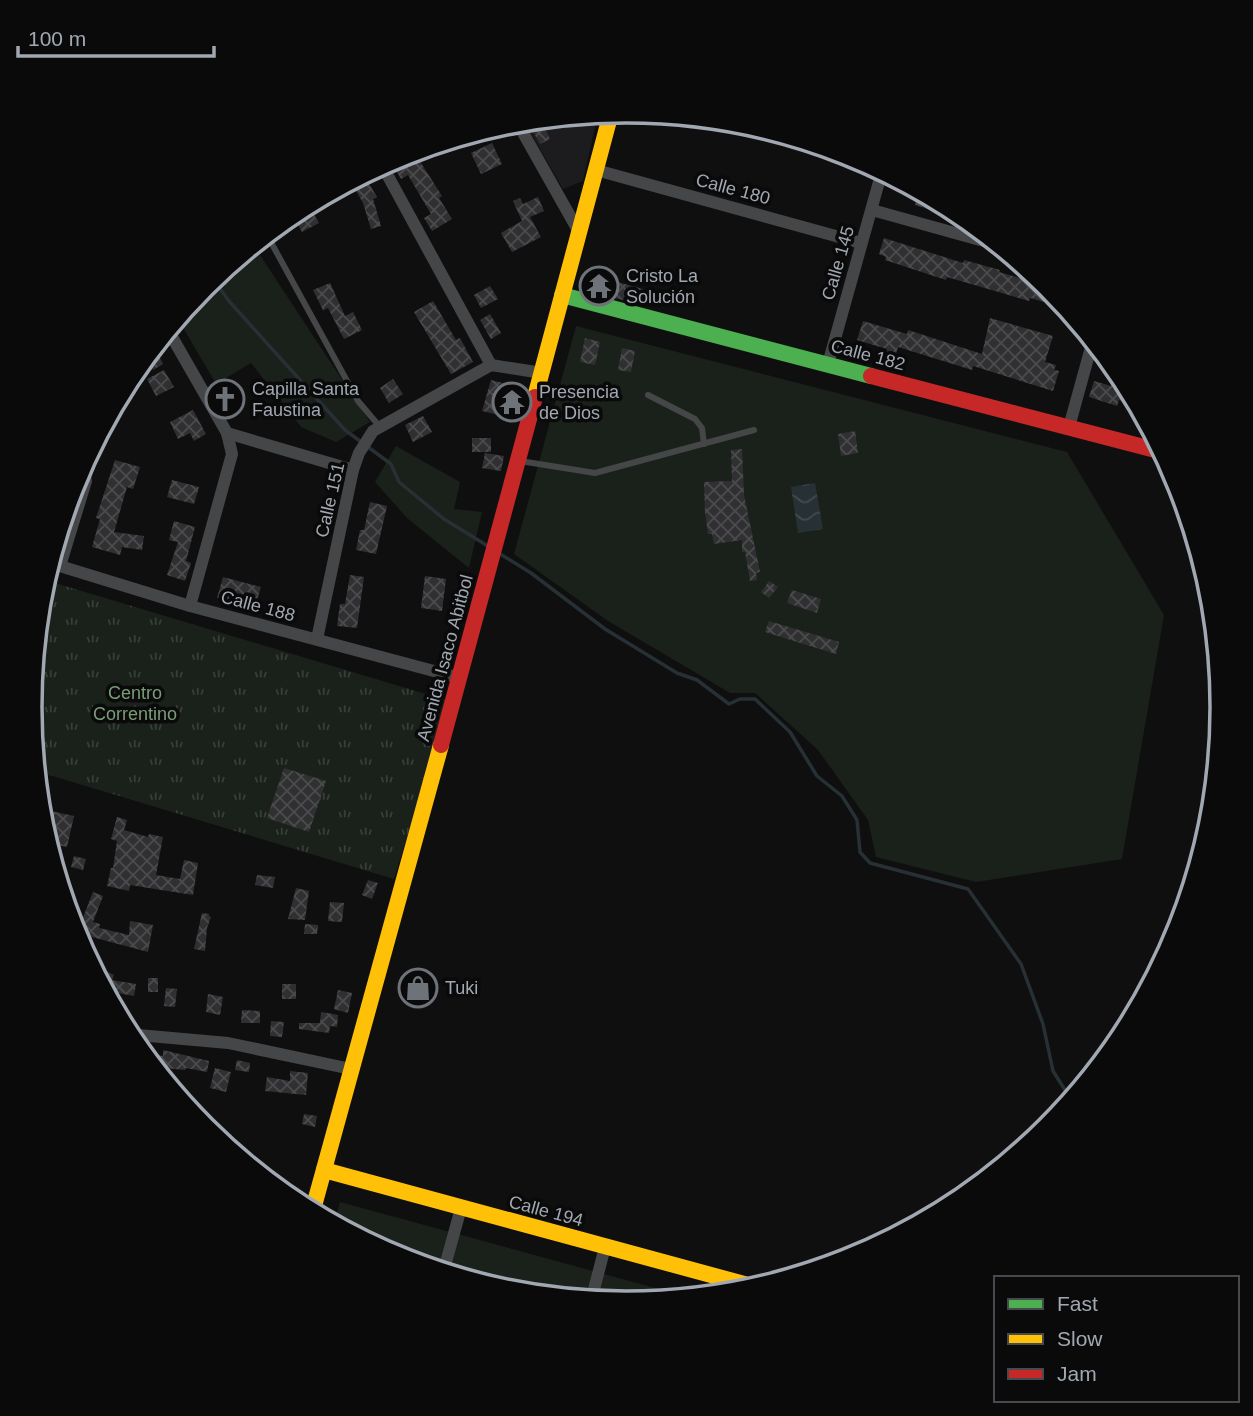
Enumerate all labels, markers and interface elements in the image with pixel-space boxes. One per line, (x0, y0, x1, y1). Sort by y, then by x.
scale bar (18, 14, 214, 58)
text: 100 m (28, 27, 86, 50)
street label: Calle 180 (694, 169, 772, 209)
street label: Calle 145 (818, 224, 858, 302)
temple icon: Cristo La Solución (578, 265, 620, 307)
place label: Cristo La Solución (626, 266, 699, 307)
street label: Calle 182 (829, 335, 907, 375)
church icon: Capilla Santa Faustina (204, 378, 246, 420)
place label: Capilla Santa Faustina (252, 379, 360, 420)
temple icon: Presencia de Dios (491, 381, 533, 423)
place label: Presencia de Dios (539, 382, 620, 423)
street label: Calle 151 (312, 461, 348, 539)
street label: Avenida Isaco Abitbol (413, 572, 477, 744)
street label: Calle 188 (219, 586, 297, 626)
park label: Centro Correntino (93, 683, 177, 724)
shop icon: Tuki (397, 967, 439, 1009)
place label: Tuki (445, 978, 478, 998)
street label: Calle 194 (507, 1191, 585, 1231)
legend (994, 1276, 1239, 1402)
text: Fast (1057, 1292, 1098, 1315)
text: Slow (1057, 1327, 1103, 1350)
text: Jam (1057, 1362, 1097, 1385)

